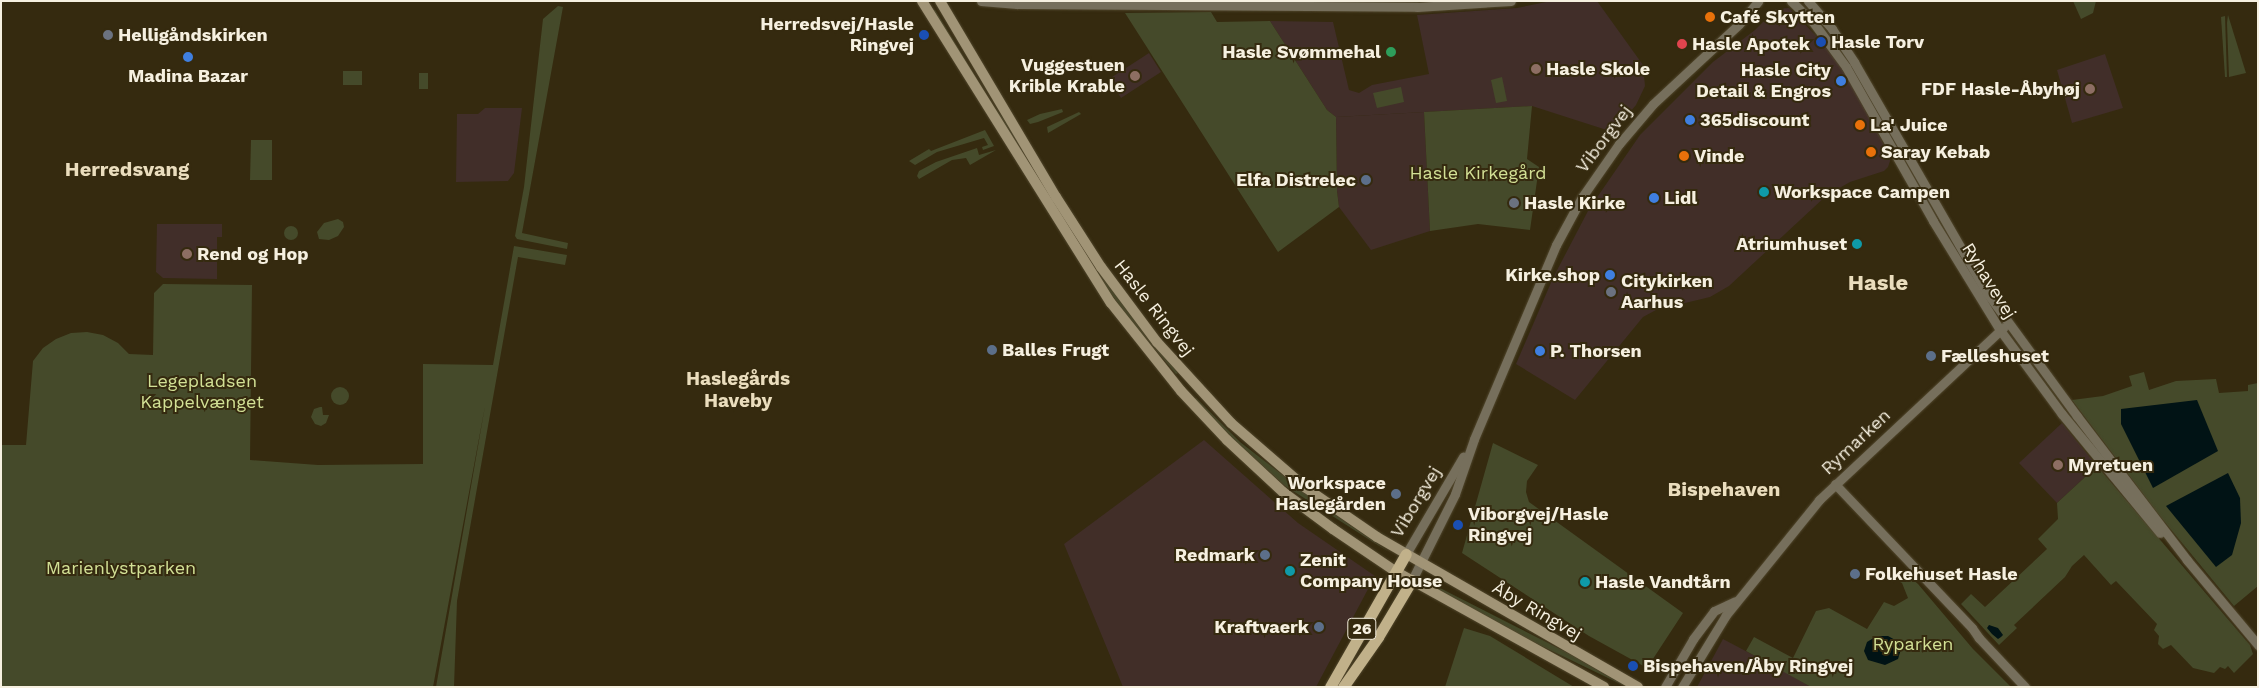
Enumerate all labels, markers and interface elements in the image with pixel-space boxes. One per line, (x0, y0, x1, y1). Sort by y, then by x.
place label: Café Skytten (1720, 6, 1835, 28)
marker: Café Skytten (1704, 11, 1716, 23)
place label: Herredsvej/Hasle Ringvej (760, 14, 914, 56)
place label: Helligåndskirken (118, 24, 268, 46)
marker: Helligåndskirken (102, 29, 114, 41)
marker: Herredsvej/Hasle Ringvej (918, 29, 930, 41)
place label: Hasle Torv (1831, 31, 1925, 53)
place label: Hasle Apotek (1692, 33, 1810, 55)
marker: Hasle Torv (1815, 36, 1827, 48)
marker: Hasle Apotek (1676, 38, 1688, 50)
place label: Hasle Svømmehal (1222, 41, 1381, 63)
marker: Hasle Svømmehal (1385, 46, 1397, 58)
marker: Madina Bazar (182, 51, 194, 63)
place label: Vuggestuen Krible Krable (1009, 55, 1125, 98)
place label: Hasle Skole (1546, 58, 1650, 80)
place label: Hasle City Detail & Engros (1696, 60, 1831, 102)
marker: Hasle Skole (1530, 63, 1542, 75)
place label: Madina Bazar (128, 65, 248, 87)
marker: Vuggestuen Krible Krable (1129, 70, 1141, 82)
marker: Hasle City Detail & Engros (1835, 75, 1847, 87)
place label: FDF Hasle-Åbyhøj (1921, 78, 2080, 100)
marker: FDF Hasle-Åbyhøj (2084, 83, 2096, 95)
street label: Viborgvej (1571, 101, 1637, 177)
place label: 365discount (1700, 109, 1809, 131)
marker: 365discount (1684, 114, 1696, 126)
place label: La' Juice (1870, 114, 1948, 136)
marker: La' Juice (1854, 119, 1866, 131)
place label: Saray Kebab (1881, 141, 1991, 163)
place label: Vinde (1694, 145, 1744, 167)
marker: Saray Kebab (1865, 146, 1877, 158)
marker: Vinde (1678, 150, 1690, 162)
district label: Herredsvang (65, 157, 189, 181)
park label: Hasle Kirkegård (1409, 162, 1547, 184)
place label: Elfa Distrelec (1236, 169, 1356, 191)
marker: Elfa Distrelec (1360, 174, 1372, 186)
place label: Workspace Campen (1774, 181, 1950, 203)
marker: Workspace Campen (1758, 186, 1770, 198)
place label: Lidl (1664, 187, 1697, 209)
place label: Hasle Kirke (1524, 192, 1625, 214)
marker: Lidl (1648, 192, 1660, 204)
marker: Hasle Kirke (1508, 197, 1520, 209)
place label: Atriumhuset (1736, 233, 1847, 255)
marker: Atriumhuset (1851, 238, 1863, 250)
street label: Ryhavevej (1957, 239, 2021, 323)
place label: Rend og Hop (197, 243, 309, 265)
marker: Rend og Hop (181, 248, 193, 260)
street label: Hasle Ringvej (1110, 255, 1198, 361)
place label: Kirke.shop (1505, 264, 1600, 286)
marker: Kirke.shop (1604, 269, 1616, 281)
district label: Hasle (1848, 270, 1908, 296)
place label: Citykirken Aarhus (1621, 271, 1713, 314)
marker: Citykirken Aarhus (1605, 286, 1617, 298)
place label: Balles Frugt (1002, 339, 1109, 361)
place label: P. Thorsen (1550, 340, 1642, 362)
marker: Balles Frugt (986, 344, 998, 356)
marker: P. Thorsen (1534, 345, 1546, 357)
place label: Fælleshuset (1941, 345, 2049, 367)
marker: Fælleshuset (1925, 350, 1937, 362)
district label: Haslegårds Haveby (686, 368, 790, 412)
park label: Legepladsen Kappelvænget (140, 371, 264, 414)
street label: Rymarken (1817, 405, 1895, 479)
place label: Myretuen (2068, 454, 2153, 476)
marker: Myretuen (2052, 459, 2064, 471)
street label: Viborgvej (1386, 462, 1446, 542)
place label: Workspace Haslegården (1275, 473, 1386, 516)
district label: Bispehaven (1668, 477, 1780, 501)
marker: Workspace Haslegården (1390, 488, 1402, 500)
place label: Viborgvej/Hasle Ringvej (1468, 504, 1609, 546)
marker: Viborgvej/Hasle Ringvej (1452, 519, 1464, 531)
place label: Redmark (1175, 544, 1255, 566)
marker: Redmark (1259, 549, 1271, 561)
place label: Zenit Company House (1300, 550, 1443, 592)
park label: Marienlystparken (46, 557, 196, 579)
place label: Folkehuset Hasle (1865, 563, 2018, 585)
marker: Zenit Company House (1284, 565, 1296, 577)
marker: Folkehuset Hasle (1849, 568, 1861, 580)
place label: Hasle Vandtårn (1595, 571, 1731, 593)
marker: Hasle Vandtårn (1579, 576, 1591, 588)
street label: Åby Ringvej (1488, 577, 1586, 645)
place label: Kraftvaerk (1214, 616, 1309, 638)
road number: 26 (1347, 616, 1377, 642)
marker: Kraftvaerk (1313, 621, 1325, 633)
park label: Ryparken (1873, 633, 1953, 655)
place label: Bispehaven/Åby Ringvej (1643, 655, 1854, 677)
marker: Bispehaven/Åby Ringvej (1627, 660, 1639, 672)

